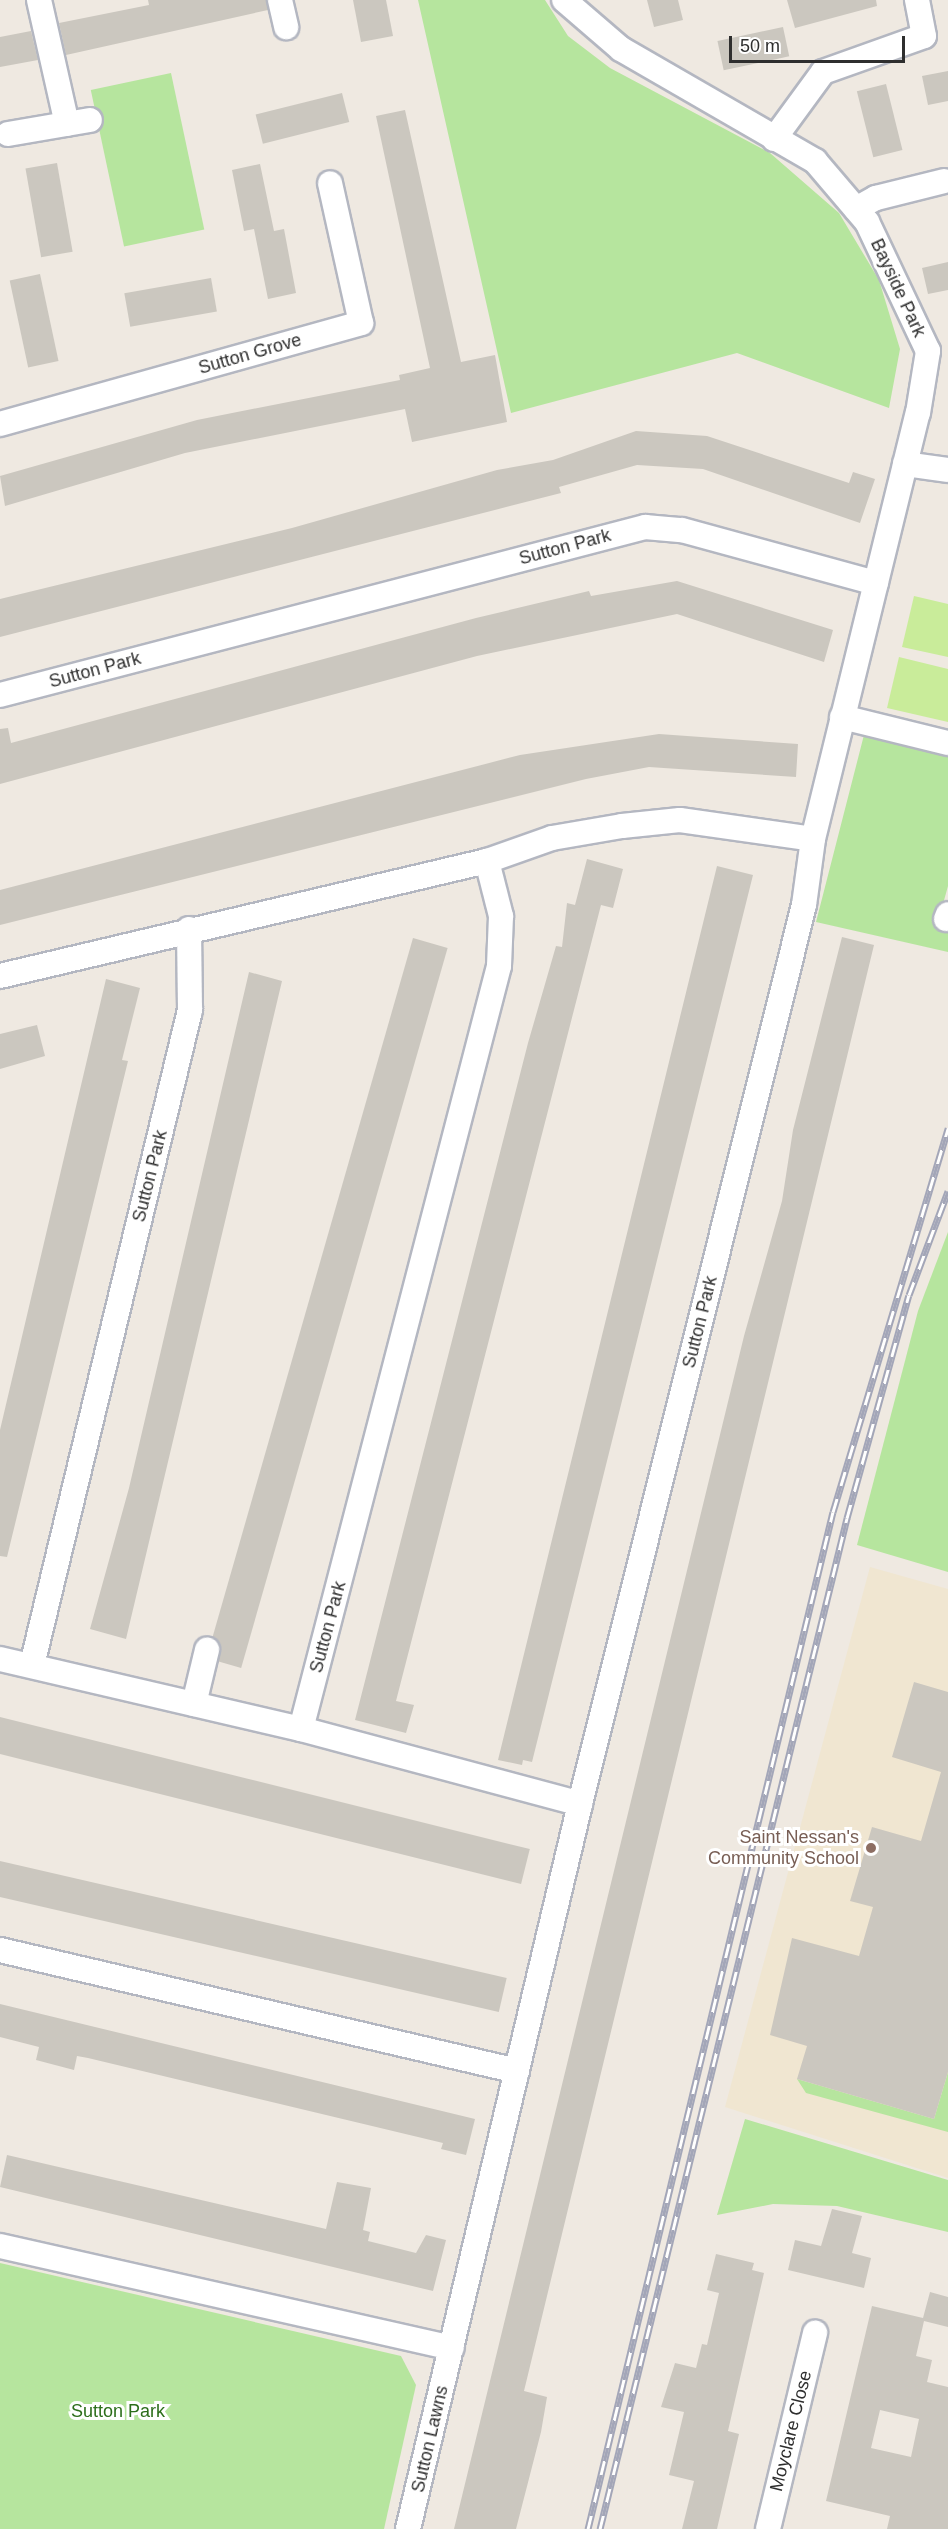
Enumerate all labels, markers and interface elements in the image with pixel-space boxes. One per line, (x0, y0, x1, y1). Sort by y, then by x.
scale bar (732, 24, 908, 62)
text: 50 m (740, 36, 780, 56)
street label: Bayside Park (866, 235, 930, 341)
street label: Sutton Grove (196, 329, 304, 379)
street label: Sutton Park (517, 524, 613, 570)
street label: Sutton Park (47, 647, 143, 693)
street label: Sutton Park (128, 1128, 172, 1224)
street label: Sutton Park (678, 1274, 722, 1370)
street label: Sutton Park (305, 1579, 351, 1675)
place label: Saint Nessan's Community School (708, 1827, 859, 1870)
marker: Saint Nessan's Community School (864, 1841, 878, 1855)
street label: Moyclare Close (766, 2368, 816, 2494)
street label: Sutton Lawns (407, 2383, 453, 2495)
park label: Sutton Park (71, 2400, 165, 2422)

